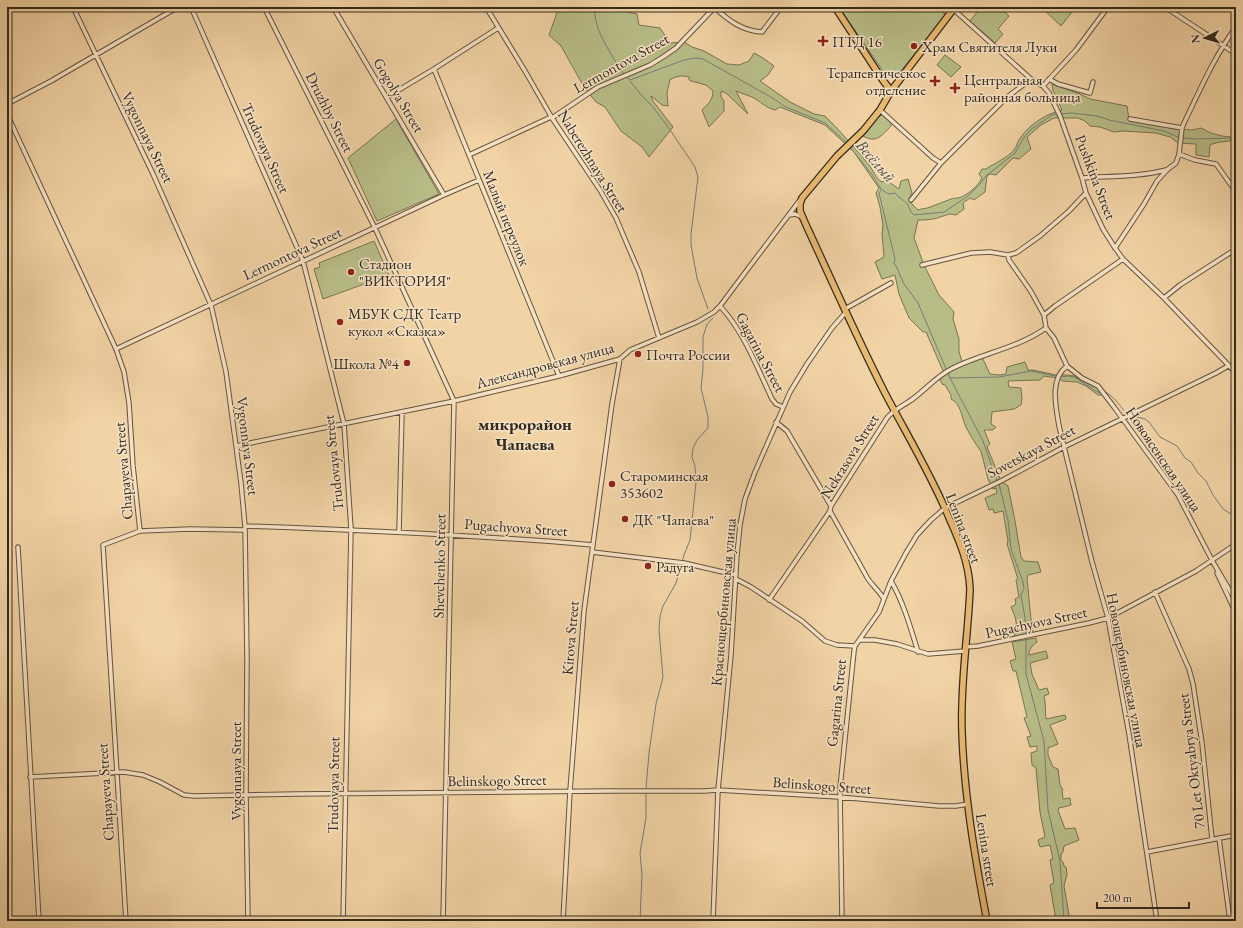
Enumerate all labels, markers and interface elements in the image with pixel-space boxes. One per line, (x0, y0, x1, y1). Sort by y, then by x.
north arrow (1185, 18, 1225, 58)
street label: Lermontova Street (570, 29, 673, 97)
place label: ПТД 16 (832, 32, 882, 51)
text: N (1188, 34, 1202, 44)
marker: ПТД 16 (817, 35, 829, 47)
place label: Храм Святителя Луки (921, 37, 1057, 56)
marker: Храм Святителя Луки (909, 41, 919, 51)
street label: Gogolya Street (369, 54, 429, 136)
place label: Терапевтическое отделение (826, 63, 926, 99)
street label: Druzhby Street (302, 69, 358, 156)
place label: Центральная районная больница (964, 70, 1081, 106)
marker: Терапевтическое отделение (929, 75, 941, 87)
marker: Центральная районная больница (949, 82, 961, 94)
street label: Vygonnaya Street (118, 88, 178, 186)
street label: Trudovaya Street (238, 100, 294, 196)
street label: Naberezhnaya Street (554, 106, 632, 216)
street label: Pushkina Street (1071, 132, 1121, 222)
water label: Весёлый (851, 134, 901, 187)
street label: Малый переулок (479, 167, 535, 269)
street label: Lermontova Street (240, 222, 345, 284)
place label: Стадион "ВИКТОРИЯ" (359, 254, 451, 290)
marker: Стадион "ВИКТОРИЯ" (346, 267, 356, 277)
place label: МБУК СДК Театр кукол «Сказка» (348, 304, 461, 340)
street label: Gagarina Street (732, 309, 790, 396)
marker: МБУК СДК Театр кукол «Сказка» (335, 317, 345, 327)
street label: Александровская улица (473, 337, 616, 393)
place label: Почта России (646, 345, 730, 364)
marker: Почта России (633, 349, 643, 359)
place label: Школа №4 (333, 354, 400, 373)
marker: Школа №4 (402, 358, 412, 368)
street label: Vygonnaya Street (233, 396, 264, 497)
street label: Новоясенская улица (1122, 403, 1206, 515)
street label: Nekrasova Street (815, 410, 883, 502)
district label: микрорайон Чапаева (478, 413, 572, 455)
street label: Trudovaya Street (318, 414, 348, 512)
street label: Sovetskaya Street (984, 420, 1079, 482)
street label: Chapayeva Street (109, 421, 137, 521)
place label: Староминская 353602 (620, 466, 709, 502)
marker: Староминская 353602 (607, 479, 617, 489)
street label: Lenina street (942, 490, 986, 566)
place label: ДК "Чапаева" (633, 510, 714, 529)
street label: Shevchenko Street (429, 513, 449, 619)
street label: Pugachyova Street (464, 514, 569, 540)
marker: ДК "Чапаева" (620, 514, 630, 524)
street label: Краснощербиновская улица (706, 517, 740, 687)
place label: Радуга (656, 557, 694, 576)
marker: Радуга (643, 561, 653, 571)
street label: Новощербиновская улица (1103, 591, 1151, 749)
street label: Kirova Street (557, 600, 583, 676)
street label: Pugachyova Street (983, 602, 1089, 642)
street label: Gagarina Street (822, 658, 850, 748)
street label: 70 Let Oktyabrya Street (1173, 692, 1209, 830)
street label: Vygonnaya Street (226, 721, 245, 821)
street label: Trudovaya Street (323, 736, 343, 834)
street label: Chapayeva Street (92, 742, 118, 842)
street label: Belinskogo Street (447, 770, 547, 790)
street label: Belinskogo Street (772, 772, 872, 798)
street label: Lenina street (972, 812, 1002, 888)
scale bar (1097, 884, 1189, 910)
text: 200 m (1103, 890, 1133, 906)

